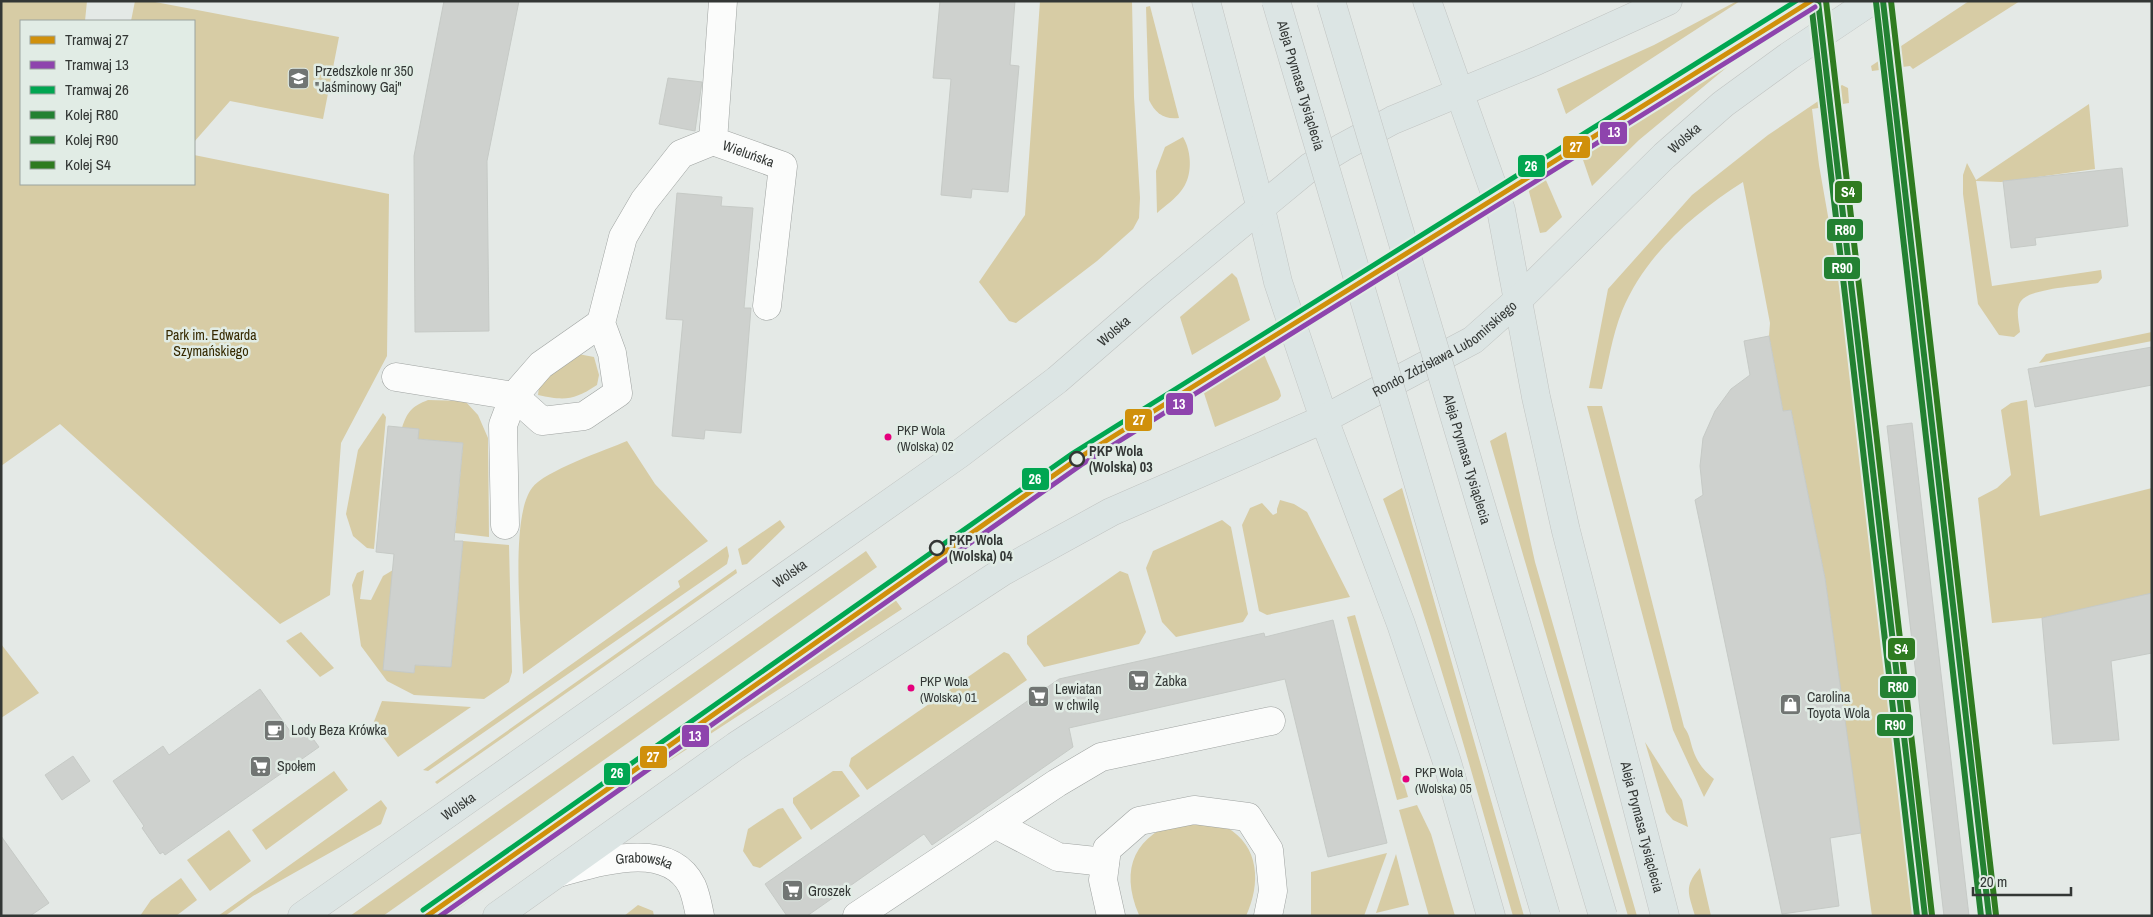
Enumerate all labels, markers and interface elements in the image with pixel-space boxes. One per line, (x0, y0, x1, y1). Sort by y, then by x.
street label: Aleja Prymasa Tysiąclecia (1273, 17, 1329, 153)
legend (20, 20, 195, 185)
text: Tramwaj 27 (65, 29, 129, 50)
text: Tramwaj 13 (65, 54, 129, 75)
place label: Przedszkole nr 350 "Jaśminowy Gaj" (315, 62, 413, 96)
school or university icon: Przedszkole nr 350 "Jaśminowy Gaj" (287, 67, 311, 91)
text: Tramwaj 26 (65, 79, 129, 100)
text: Kolej R80 (65, 104, 118, 125)
street label: Wolska (1664, 119, 1705, 157)
line badge: 13 (1599, 121, 1628, 145)
text: 13 (1608, 123, 1620, 141)
text: Kolej R90 (65, 129, 118, 150)
line badge: 27 (1562, 135, 1591, 159)
street label: Wieluńska (720, 136, 777, 171)
text: 27 (1570, 138, 1583, 156)
text: Kolej S4 (65, 154, 111, 175)
line badge: 26 (1517, 154, 1546, 178)
text: 26 (1525, 157, 1537, 175)
line badge: S4 (1834, 180, 1863, 204)
text: S4 (1841, 183, 1856, 201)
line badge: R80 (1826, 218, 1864, 242)
text: R80 (1834, 221, 1856, 239)
line badge: R90 (1823, 256, 1861, 280)
text: R90 (1831, 259, 1853, 277)
street label: Rondo Zdzisława Lubomirskiego (1369, 296, 1520, 401)
street label: Wolska (1094, 311, 1134, 350)
park label: Park im. Edwarda Szymańskiego (165, 326, 257, 360)
street label: Aleja Prymasa Tysiąclecia (1439, 391, 1495, 527)
line badge: 13 (1165, 392, 1194, 416)
text: 13 (1173, 395, 1185, 413)
line badge: 27 (1124, 408, 1153, 432)
text: 27 (1133, 411, 1146, 429)
place label: PKP Wola (Wolska) 02 (897, 422, 954, 455)
marker: PKP Wola (Wolska) 02 (883, 432, 893, 442)
place label: PKP Wola (Wolska) 03 (1089, 442, 1153, 476)
marker: PKP Wola (Wolska) 03 (1069, 451, 1085, 467)
line badge: 26 (1021, 467, 1050, 491)
text: 26 (1029, 470, 1041, 488)
place label: PKP Wola (Wolska) 04 (949, 531, 1013, 565)
marker: PKP Wola (Wolska) 04 (929, 540, 945, 556)
street label: Wolska (769, 555, 811, 591)
line badge: S4 (1887, 637, 1916, 661)
text: S4 (1894, 640, 1909, 658)
supermarket icon: Żabka (1127, 669, 1151, 693)
place label: Żabka (1155, 672, 1188, 690)
place label: PKP Wola (Wolska) 01 (920, 673, 977, 706)
line badge: R80 (1879, 675, 1917, 699)
text: R80 (1887, 678, 1909, 696)
place label: Lewiatan w chwilę (1055, 680, 1102, 714)
marker: PKP Wola (Wolska) 01 (906, 683, 916, 693)
supermarket icon: Lewiatan w chwilę (1027, 685, 1051, 709)
place label: Carolina Toyota Wola (1807, 688, 1871, 722)
shop icon: Carolina Toyota Wola (1779, 693, 1803, 717)
line badge: R90 (1876, 713, 1914, 737)
text: R90 (1884, 716, 1906, 734)
cafe icon: Lody Beza Krówka (263, 718, 287, 742)
place label: Lody Beza Krówka (291, 721, 387, 739)
line badge: 13 (681, 724, 710, 748)
text: 13 (689, 727, 701, 745)
line badge: 27 (639, 745, 668, 769)
text: 27 (647, 748, 660, 766)
supermarket icon: Społem (249, 754, 273, 778)
place label: Społem (277, 757, 316, 775)
street label: Aleja Prymasa Tysiąclecia (1616, 759, 1668, 895)
line badge: 26 (603, 762, 631, 786)
text: 26 (611, 764, 623, 782)
place label: PKP Wola (Wolska) 05 (1415, 764, 1472, 797)
marker: PKP Wola (Wolska) 05 (1401, 774, 1411, 784)
street label: Wolska (438, 788, 479, 824)
street label: Grabowska (614, 849, 677, 873)
scale bar (1973, 864, 2070, 896)
text: 20 m (1980, 871, 2007, 892)
supermarket icon: Groszek (780, 879, 804, 903)
place label: Groszek (808, 882, 851, 900)

